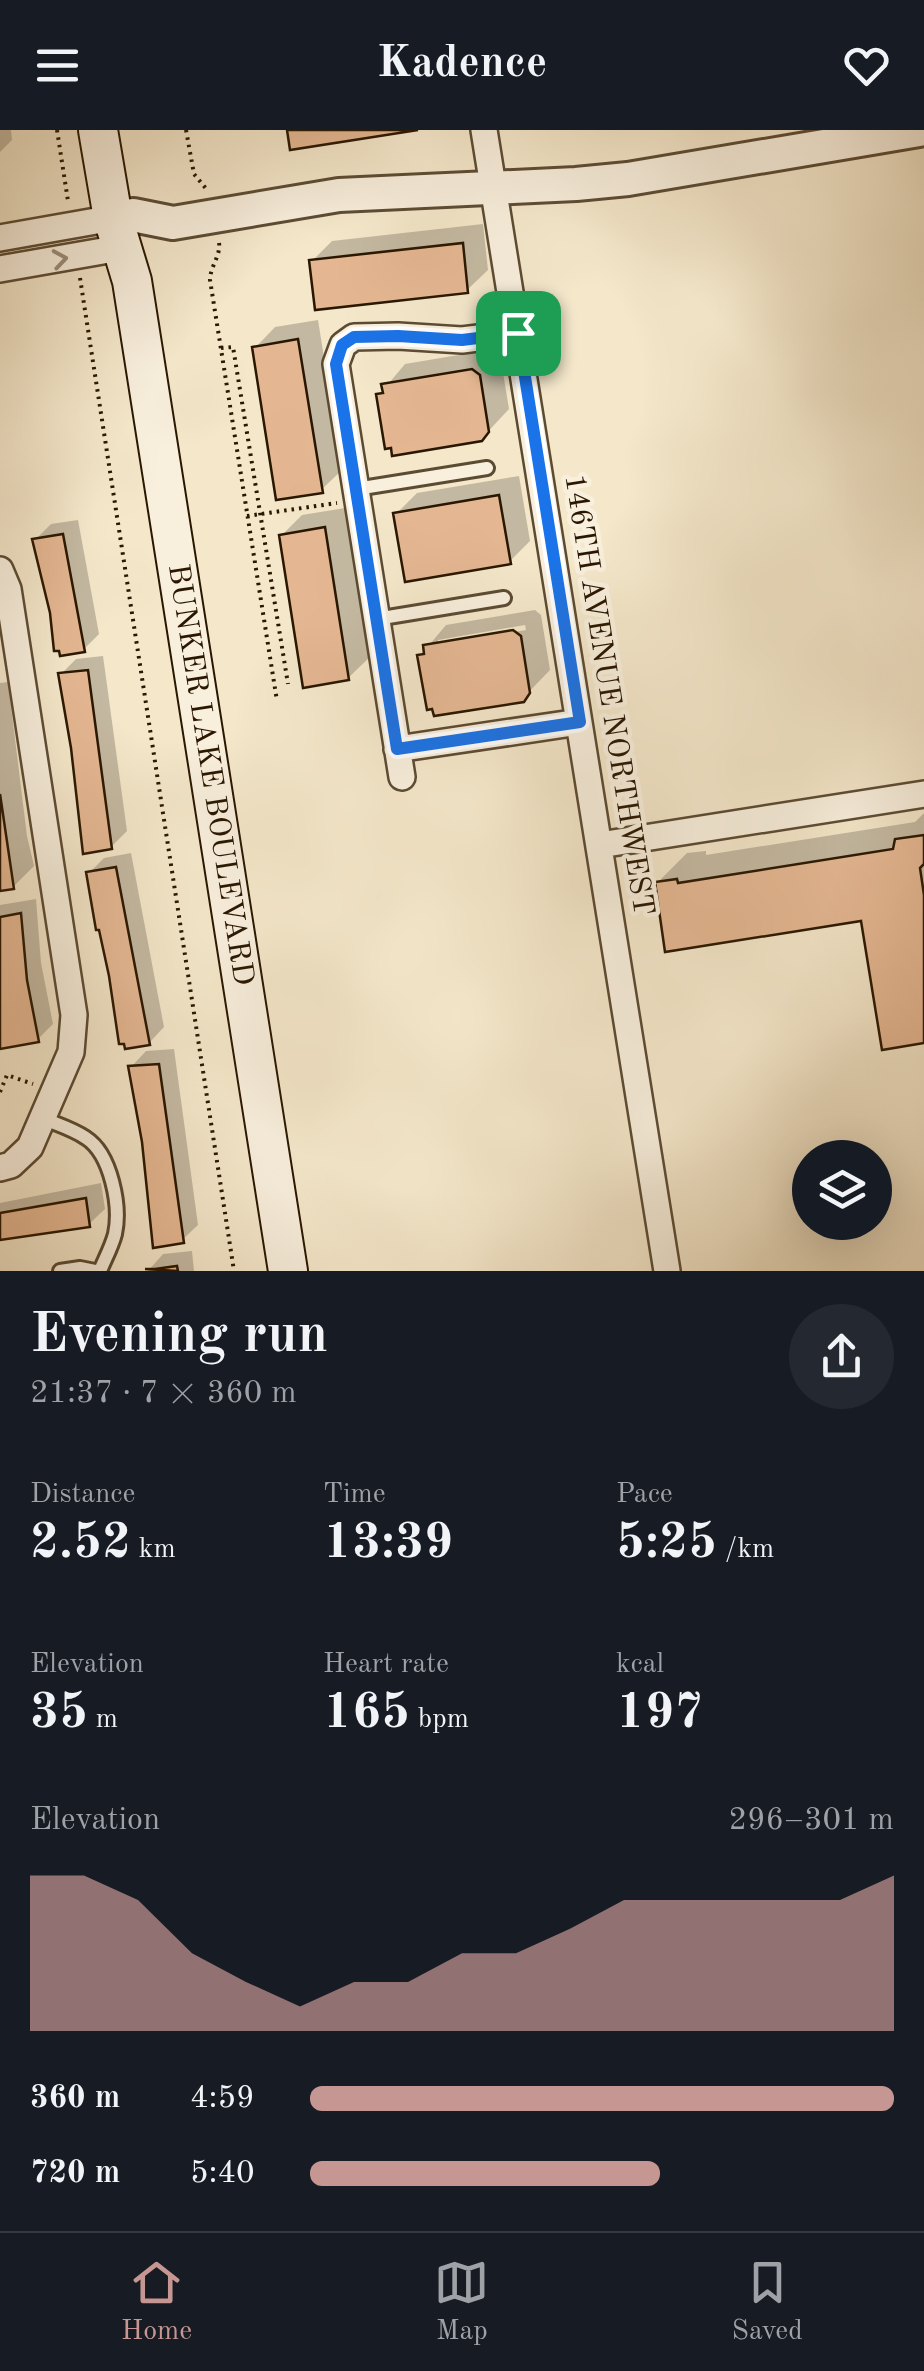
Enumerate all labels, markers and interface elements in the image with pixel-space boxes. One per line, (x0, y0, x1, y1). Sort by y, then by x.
icon: menu (30, 38, 85, 93)
icon: heart (839, 38, 894, 93)
text: Kadence (377, 42, 547, 87)
one-way arrow (52, 250, 69, 271)
pin (476, 291, 561, 376)
icon: arrive (491, 306, 546, 361)
street label: 146TH AVENUE NORTHWEST (558, 472, 658, 918)
street label: BUNKER LAKE BOULEVARD (162, 562, 258, 988)
map controls (792, 1140, 892, 1240)
button: layers (792, 1140, 892, 1240)
button: share (789, 1304, 894, 1409)
text: Evening run (30, 1309, 328, 1364)
text: 21:37 · 7 × 360 m (30, 1378, 297, 1410)
text: Distance (30, 1481, 135, 1509)
text: Time (323, 1481, 386, 1509)
text: Pace (616, 1481, 673, 1509)
text: 2.52 (30, 1519, 131, 1569)
text: 13:39 (323, 1519, 453, 1569)
text: 5:25 (616, 1519, 717, 1569)
text: km (131, 1536, 176, 1564)
text: /km (717, 1536, 774, 1564)
text: Elevation (30, 1651, 144, 1679)
text: Heart rate (323, 1651, 449, 1679)
text: kcal (616, 1651, 664, 1679)
text: 35 (30, 1689, 88, 1739)
text: 165 (323, 1689, 410, 1739)
text: 197 (616, 1689, 703, 1739)
text: m (88, 1706, 118, 1734)
text: bpm (410, 1706, 469, 1734)
text: Elevation (30, 1805, 160, 1837)
text: 296–301 m (728, 1805, 894, 1837)
text: 360 m (30, 2083, 120, 2115)
text: 4:59 (190, 2083, 255, 2115)
text: 720 m (30, 2158, 120, 2190)
text: 5:40 (190, 2158, 255, 2190)
tab: Home (121, 2255, 192, 2350)
tab: Map (434, 2255, 489, 2350)
tab: Saved (732, 2255, 803, 2350)

